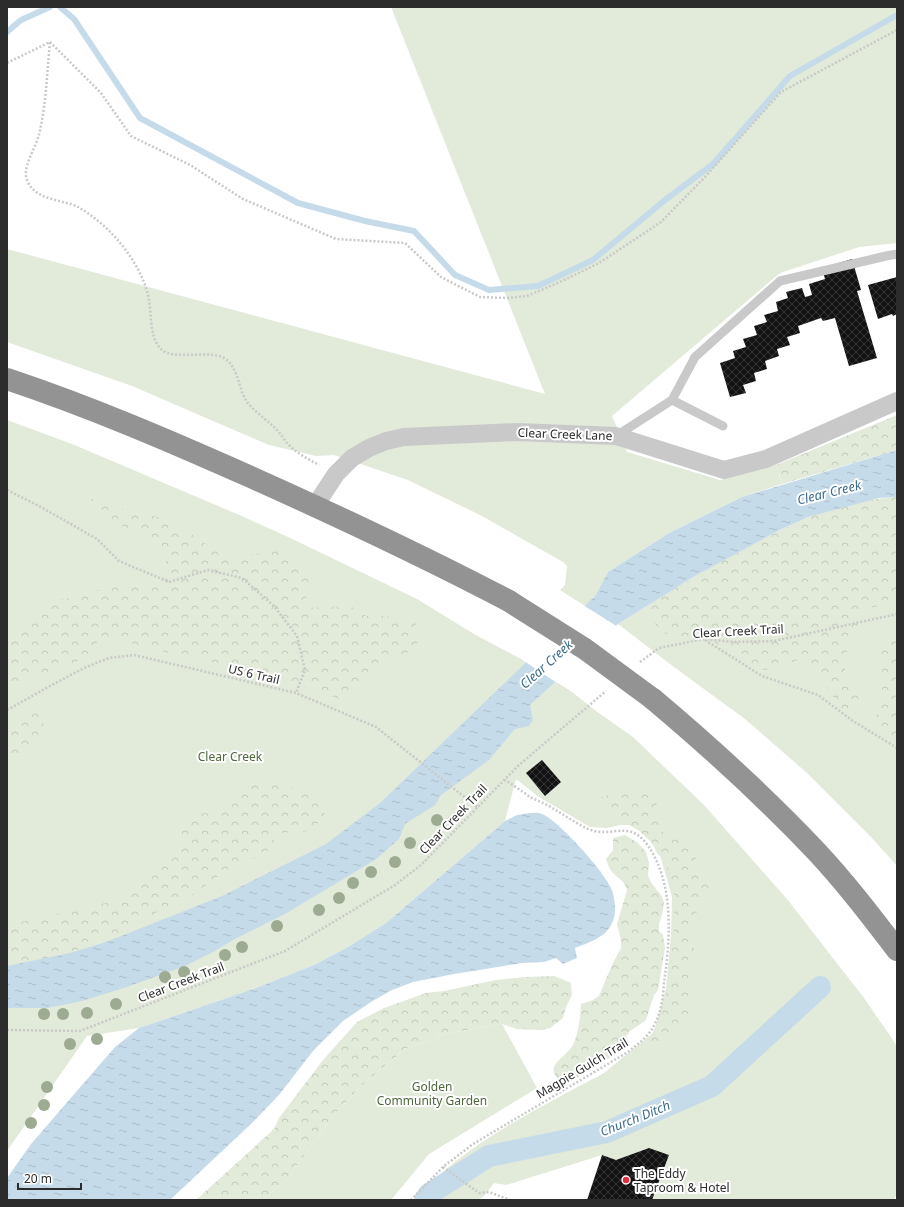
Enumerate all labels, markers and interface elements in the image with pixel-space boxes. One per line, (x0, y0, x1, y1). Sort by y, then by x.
street label: Clear Creek Lane (517, 424, 613, 444)
water label: Clear Creek (795, 475, 863, 509)
street label: Clear Creek Trail (692, 620, 784, 642)
water label: Clear Creek (516, 635, 577, 693)
street label: US 6 Trail (227, 660, 281, 688)
park label: Clear Creek (198, 748, 263, 765)
street label: Clear Creek Trail (415, 780, 491, 858)
street label: Clear Creek Trail (135, 958, 227, 1006)
street label: Magpie Gulch Trail (533, 1034, 631, 1102)
park label: Golden Community Garden (377, 1078, 487, 1109)
water label: Church Ditch (597, 1096, 673, 1140)
scale bar (18, 1165, 81, 1191)
place label: The Eddy Taproom & Hotel (634, 1165, 730, 1196)
text: 20 m (24, 1170, 52, 1187)
marker: The Eddy Taproom & Hotel (621, 1175, 631, 1185)

